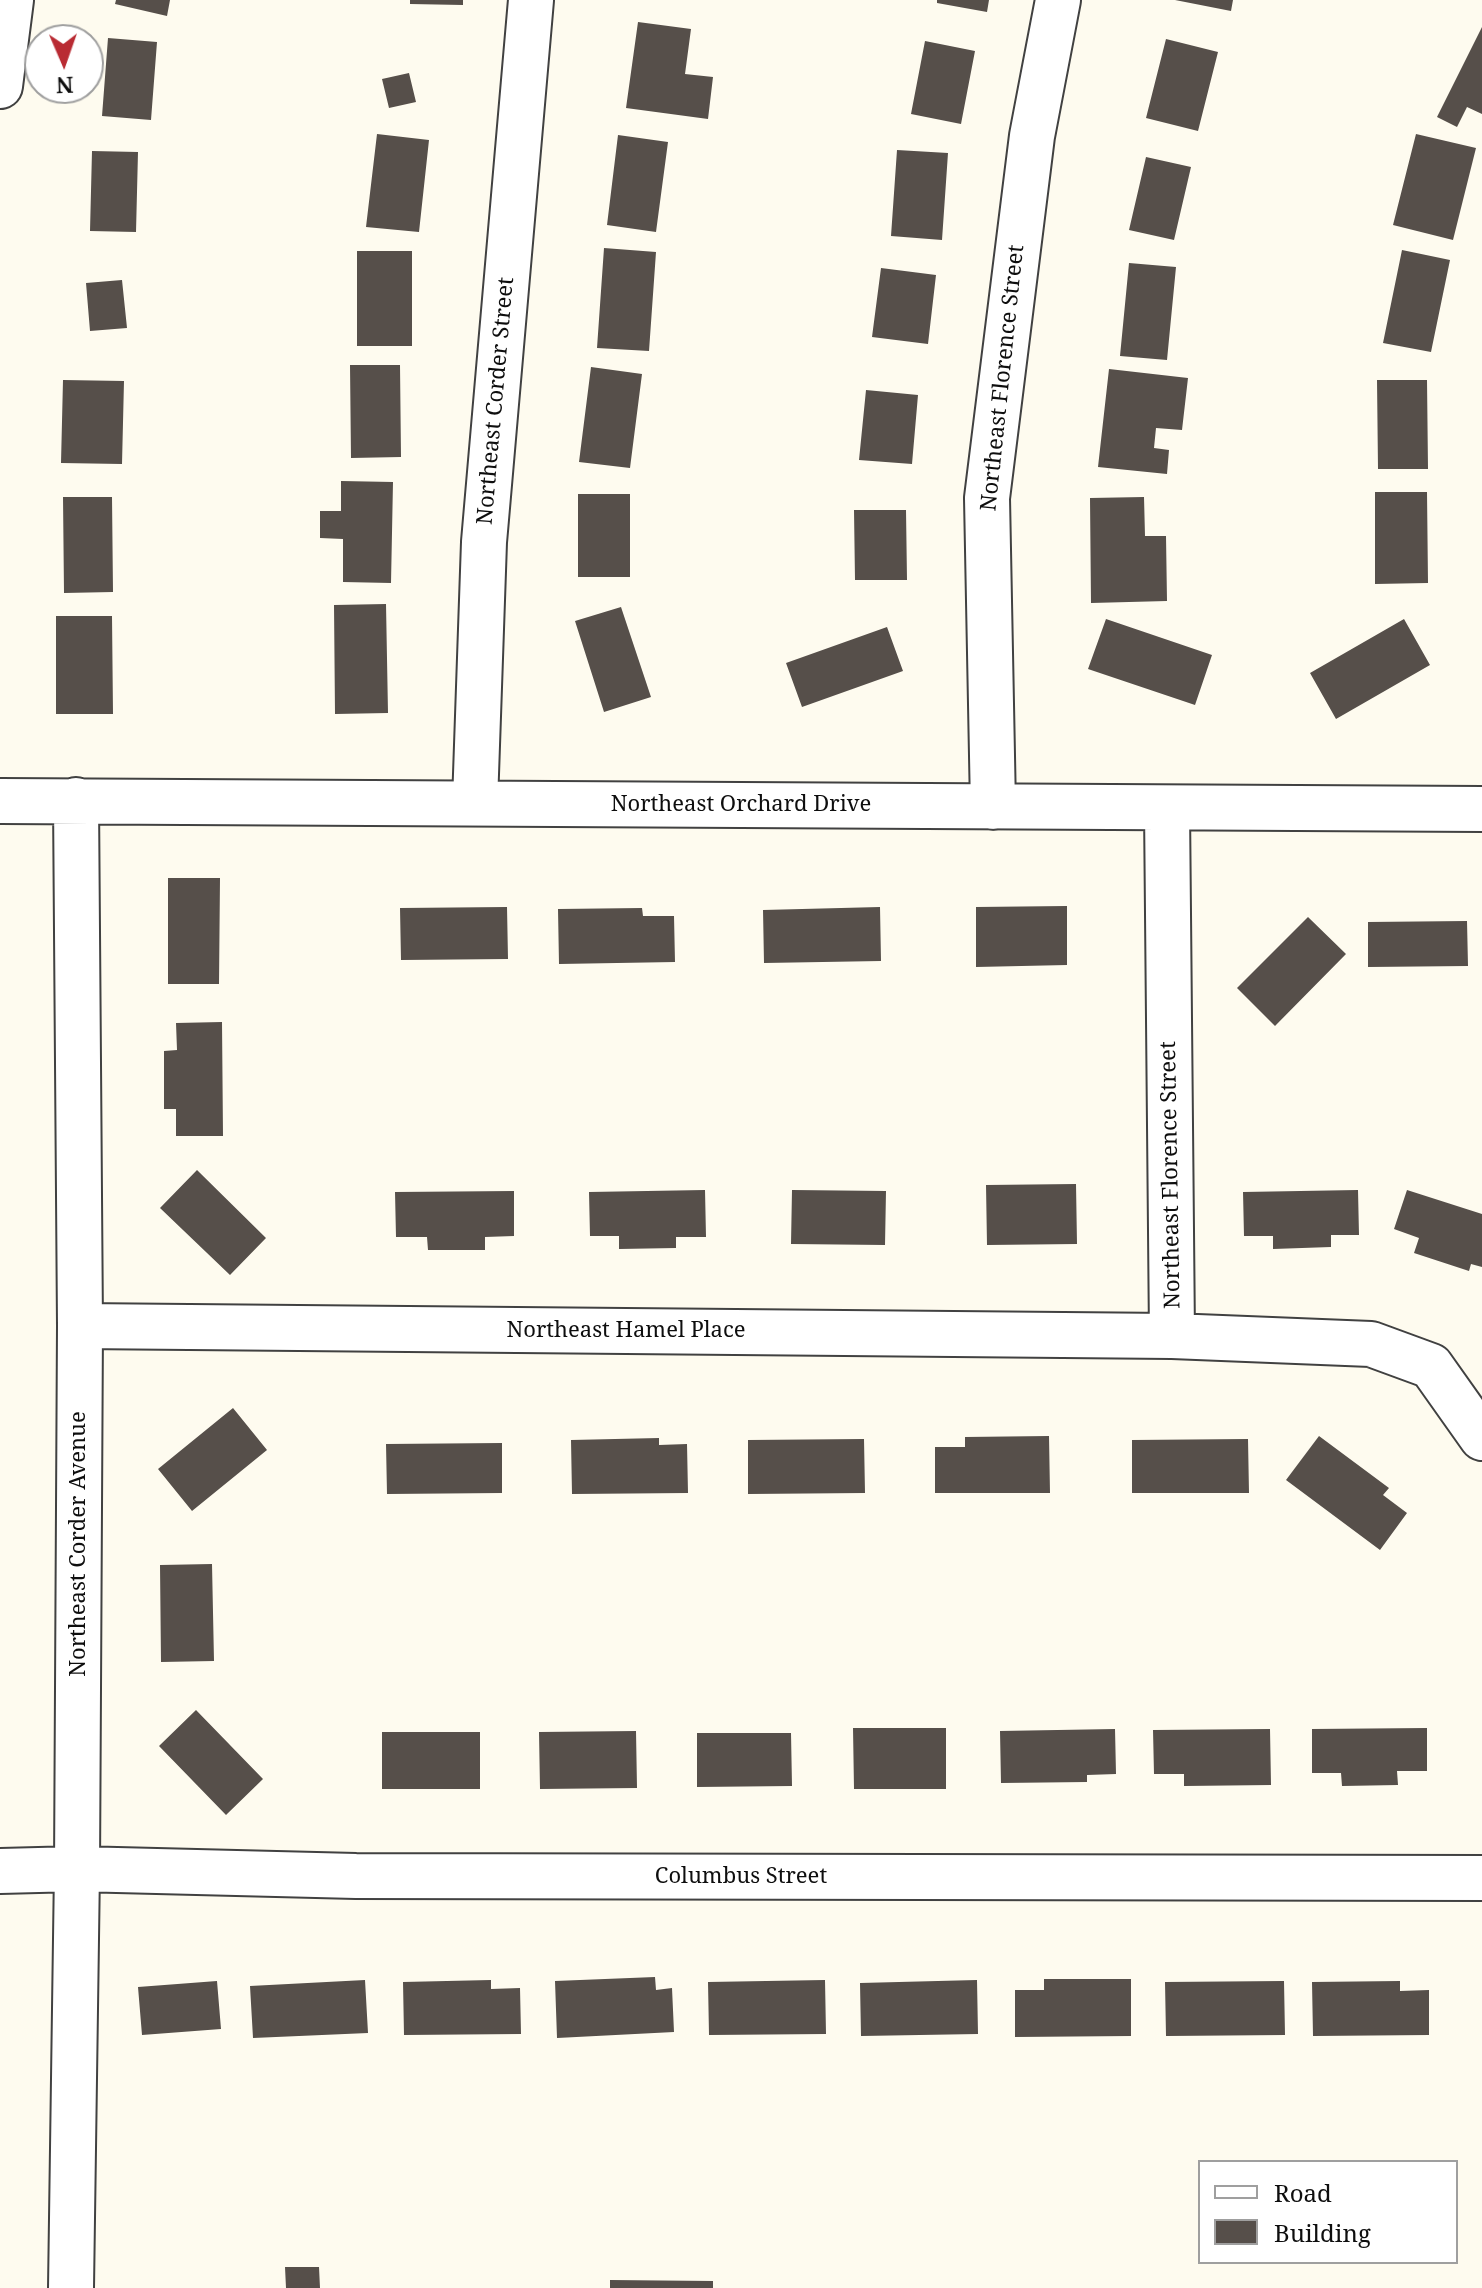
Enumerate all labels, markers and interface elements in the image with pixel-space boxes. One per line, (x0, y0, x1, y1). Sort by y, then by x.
north arrow (24, 24, 104, 104)
text: N (56, 71, 74, 101)
street label: Northeast Florence Street (976, 244, 1030, 512)
street label: Northeast Corder Street (472, 276, 520, 526)
street label: Northeast Orchard Drive (611, 792, 871, 818)
street label: Northeast Florence Street (1155, 1041, 1187, 1309)
street label: Northeast Hamel Place (506, 1318, 746, 1344)
street label: Northeast Corder Avenue (66, 1411, 92, 1677)
street label: Columbus Street (655, 1864, 827, 1890)
legend (1198, 2160, 1458, 2264)
text: Road (1274, 2176, 1332, 2209)
text: Building (1274, 2216, 1371, 2249)

